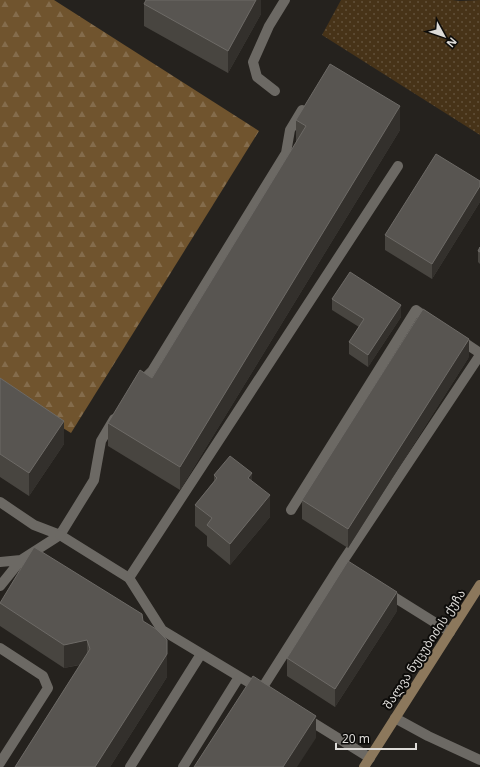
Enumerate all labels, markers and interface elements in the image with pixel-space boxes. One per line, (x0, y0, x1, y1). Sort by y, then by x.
north arrow (424, 16, 464, 56)
text: N (443, 35, 461, 51)
street label: შალვა ნუცუბიძის ქუჩა (379, 586, 469, 712)
scale bar (336, 725, 416, 751)
text: 20 m (342, 730, 370, 747)

